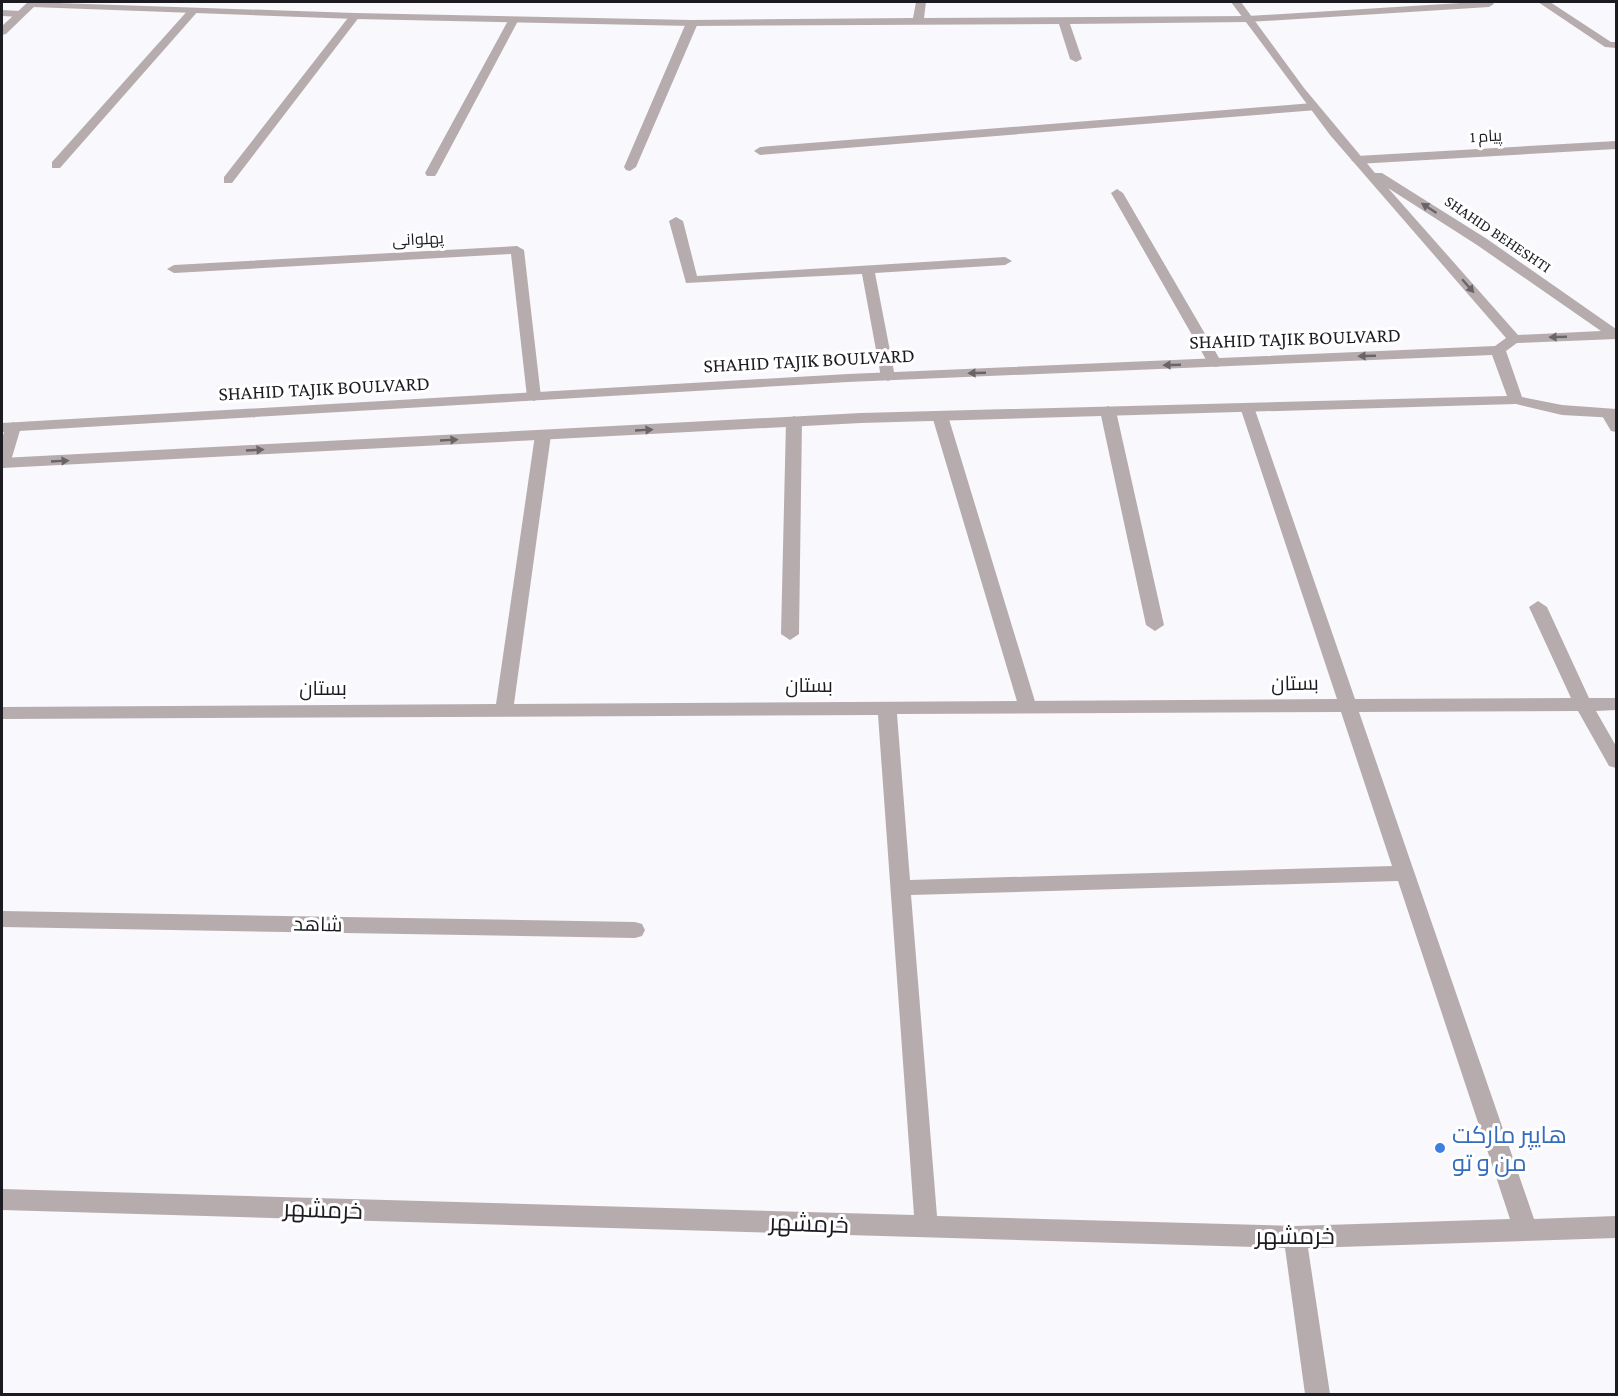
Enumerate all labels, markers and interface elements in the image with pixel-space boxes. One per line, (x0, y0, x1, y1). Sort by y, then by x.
street label: پیام 1 (1470, 127, 1503, 148)
street label: SHAHID BEHESHTI (1442, 192, 1554, 276)
one-way arrow (1420, 202, 1437, 213)
street label: پهلوانی (392, 229, 445, 252)
one-way arrow (1461, 278, 1474, 293)
street label: SHAHID TAJIK BOULVARD (1189, 323, 1401, 354)
one-way arrow (1549, 333, 1568, 342)
street label: SHAHID TAJIK BOULVARD (703, 343, 915, 378)
one-way arrow (1357, 352, 1376, 361)
one-way arrow (1162, 360, 1181, 369)
one-way arrow (968, 368, 987, 377)
street label: SHAHID TAJIK BOULVARD (218, 371, 430, 406)
one-way arrow (635, 425, 654, 434)
one-way arrow (440, 435, 459, 445)
one-way arrow (245, 446, 264, 455)
one-way arrow (50, 456, 69, 465)
street label: بستان (1271, 672, 1319, 696)
street label: بستان (785, 674, 833, 698)
street label: بستان (299, 677, 347, 701)
street label: شاهد (293, 913, 343, 935)
place label: هایپر مارکت من و تو (1452, 1121, 1567, 1177)
marker: هایپر مارکت من و تو (1433, 1141, 1447, 1155)
street label: خرمشهر (281, 1194, 363, 1225)
street label: خرمشهر (767, 1208, 849, 1239)
street label: خرمشهر (1253, 1222, 1335, 1250)

